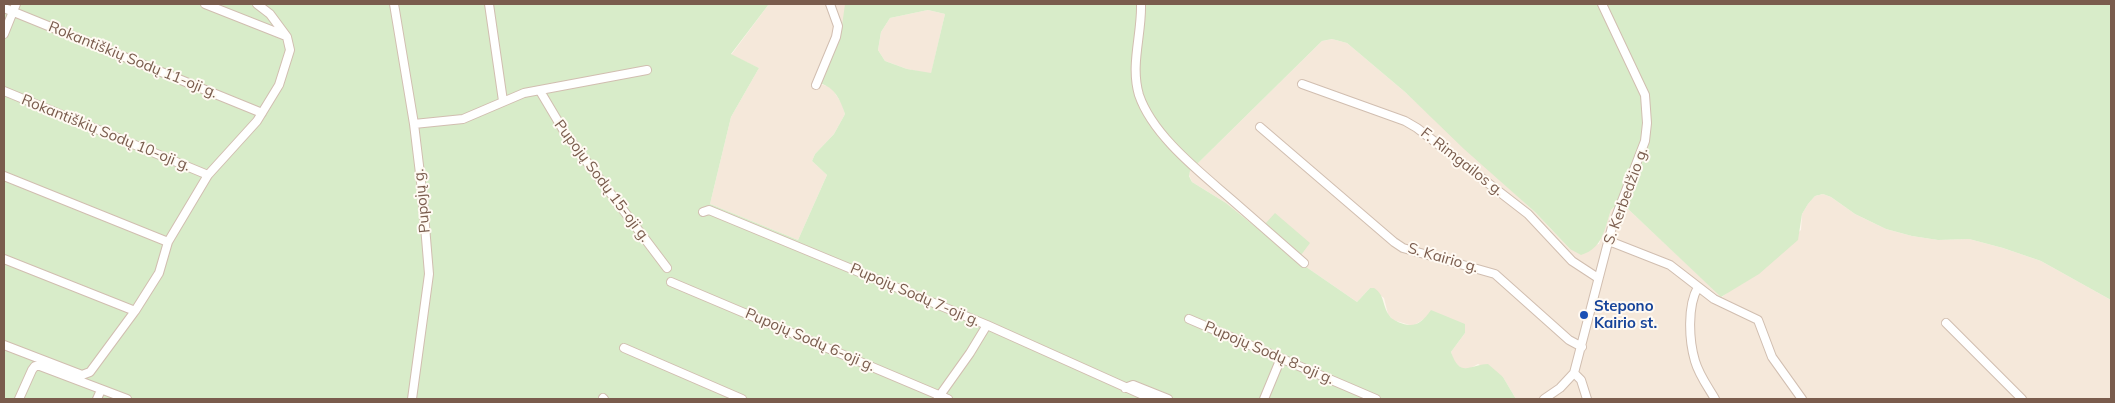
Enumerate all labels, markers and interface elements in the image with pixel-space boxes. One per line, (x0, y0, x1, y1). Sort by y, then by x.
street label: Rokantiškių Sodų 11-oji g. (46, 18, 220, 102)
street label: Rokantiškių Sodų 10-oji g. (19, 91, 193, 175)
street label: Pupojų Sodų 15-oji g. (550, 116, 654, 246)
street label: F. Rimgailos g. (1417, 124, 1507, 200)
street label: S. Kerbedžio g. (1600, 145, 1652, 247)
street label: Pupojų g. (410, 168, 434, 234)
street label: S. Kairio g. (1406, 239, 1480, 277)
street label: Pupojų Sodų 7-oji g. (847, 260, 983, 330)
place label: Stepono Kairio st. (1594, 297, 1657, 332)
street label: Pupojų Sodų 6-oji g. (742, 305, 878, 375)
marker: Stepono Kairio st. (1578, 309, 1590, 321)
street label: Pupojų Sodų 8-oji g. (1201, 318, 1337, 388)

